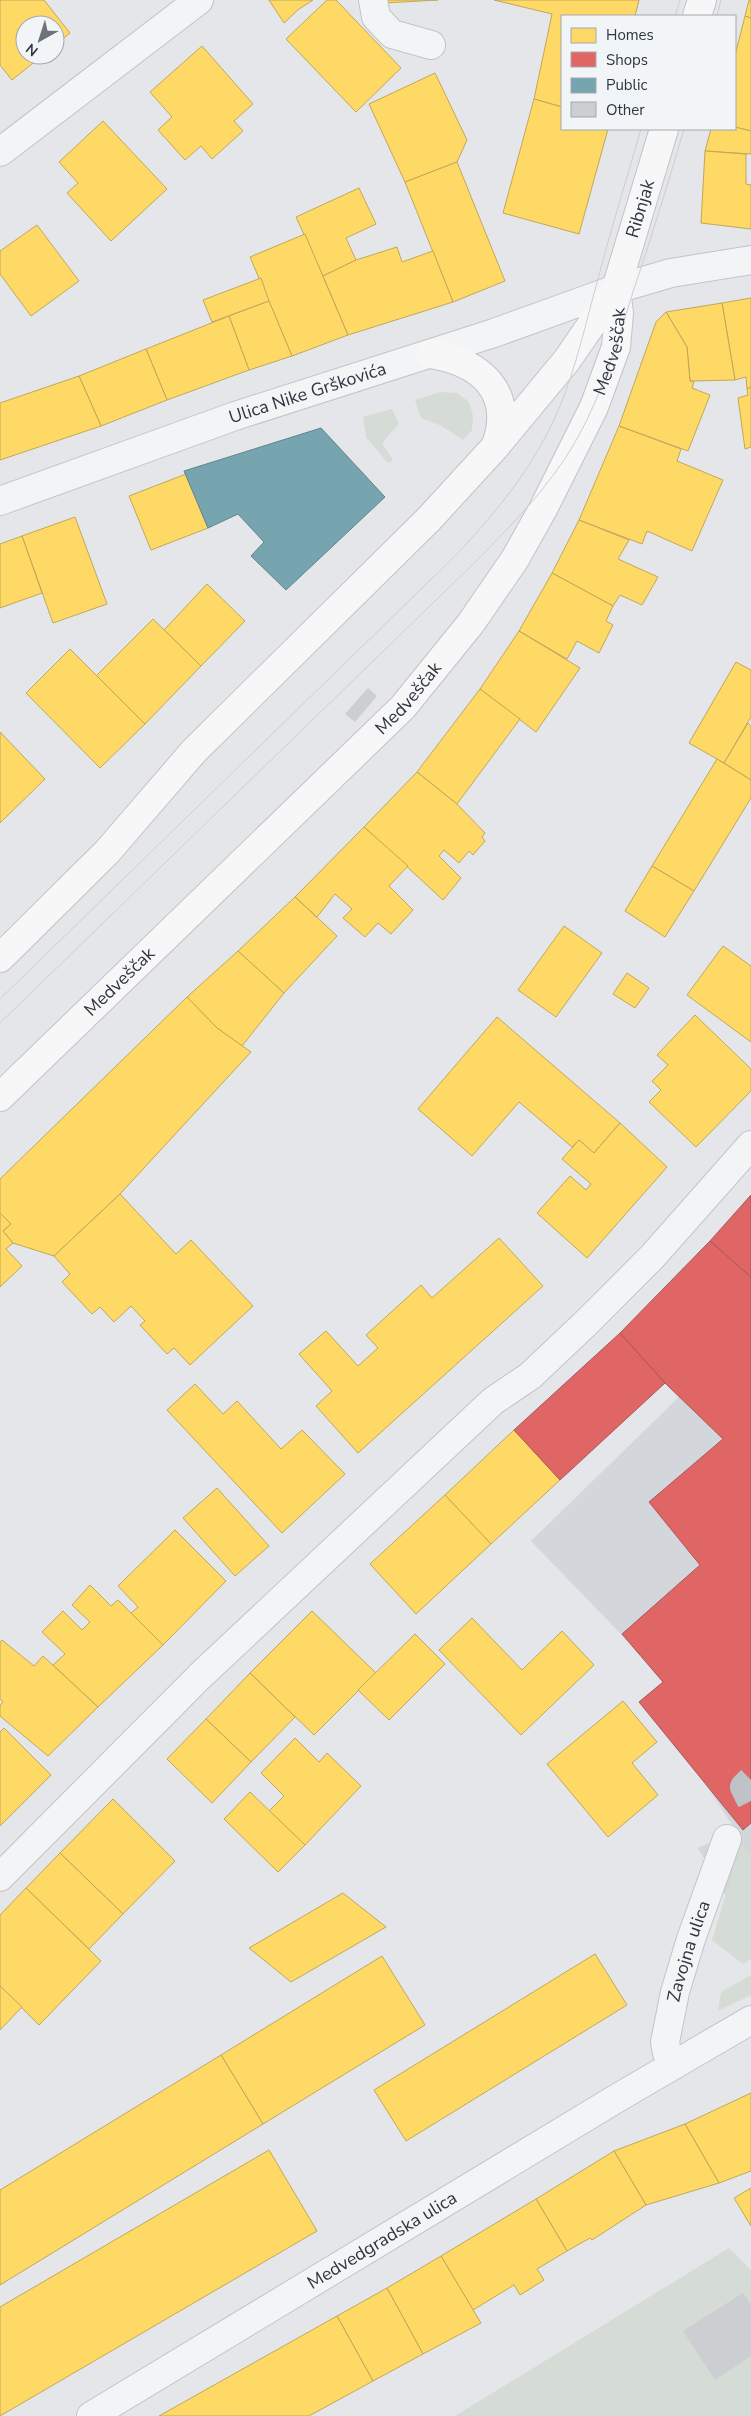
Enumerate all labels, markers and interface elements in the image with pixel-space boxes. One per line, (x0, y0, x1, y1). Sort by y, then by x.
north arrow (15, 15, 65, 65)
legend (561, 15, 736, 130)
text: Homes (606, 25, 654, 45)
text: N (22, 39, 42, 60)
text: Shops (606, 50, 648, 70)
text: Public (606, 75, 647, 95)
text: Other (606, 100, 645, 120)
street label: Ribnjak (620, 176, 661, 241)
street label: Medveščak (587, 306, 631, 399)
street label: Ulica Nike Grškovića (226, 356, 389, 429)
street label: Medveščak (370, 656, 448, 740)
street label: Medveščak (79, 941, 161, 1021)
street label: Zavojna ulica (661, 1897, 716, 2004)
street label: Medvedgradska ulica (303, 2186, 461, 2295)

